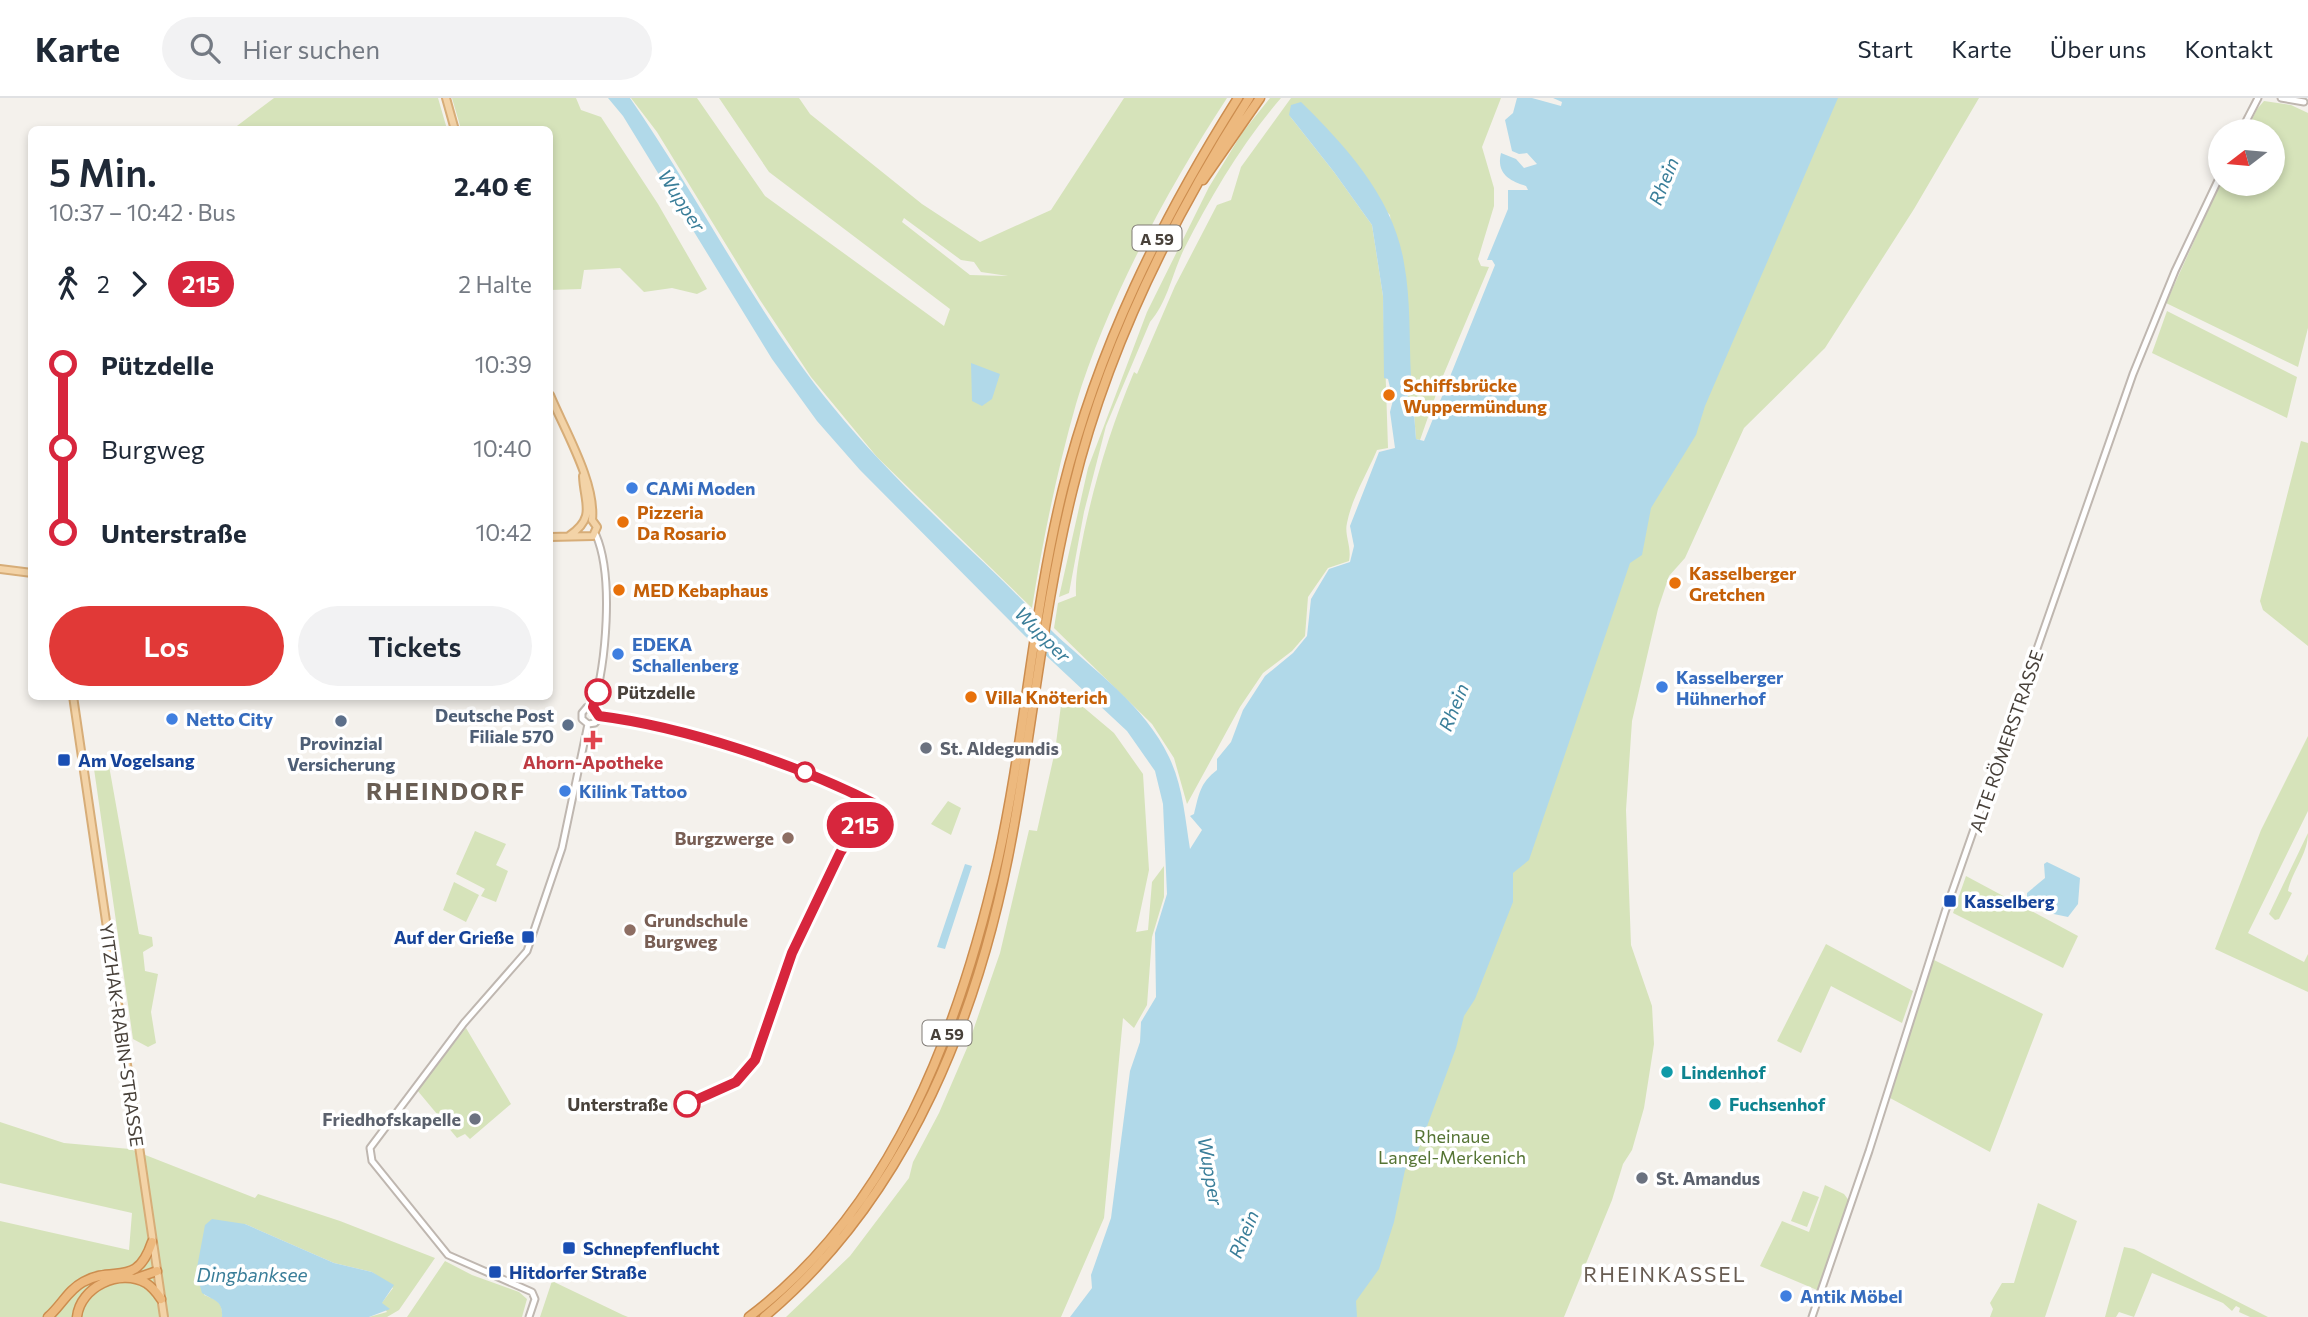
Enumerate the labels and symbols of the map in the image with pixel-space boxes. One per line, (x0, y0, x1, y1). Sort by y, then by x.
north arrow (2208, 119, 2286, 196)
water label: Rhein (1643, 154, 1683, 208)
water label: Wupper (654, 165, 711, 236)
road number: A 59 (1132, 226, 1182, 250)
place label: Schiffsbrücke Wuppermündung (1403, 374, 1547, 417)
marker: Schiffsbrücke Wuppermündung (1381, 387, 1397, 403)
place label: CAMi Moden (646, 477, 755, 499)
marker: CAMi Moden (624, 480, 640, 496)
place label: Pizzeria Da Rosario (637, 501, 727, 544)
marker: Pizzeria Da Rosario (615, 514, 631, 530)
place label: Kasselberger Gretchen (1689, 562, 1797, 605)
marker: Kasselberger Gretchen (1667, 575, 1683, 591)
place label: MED Kebaphaus (633, 579, 768, 601)
marker: MED Kebaphaus (611, 582, 627, 598)
water label: Wupper (1010, 601, 1077, 668)
place label: EDEKA Schallenberg (632, 633, 739, 676)
marker: EDEKA Schallenberg (610, 646, 626, 662)
street label: ALTE RÖMERSTRASSE (1965, 647, 2047, 835)
place label: Kasselberger Hühnerhof (1676, 666, 1784, 709)
marker: Pützdelle (585, 679, 611, 705)
marker: Kasselberger Hühnerhof (1654, 679, 1670, 695)
water label: Rhein (1433, 680, 1473, 734)
place label: Pützdelle (617, 681, 695, 703)
place label: Villa Knöterich (985, 686, 1108, 708)
marker: Villa Knöterich (963, 689, 979, 705)
place label: Deutsche Post Filiale 570 (435, 704, 554, 747)
place label: Netto City (186, 708, 273, 730)
marker: Netto City (164, 711, 180, 727)
marker: Provinzial Versicherung (333, 713, 349, 729)
marker: Deutsche Post Filiale 570 (560, 717, 576, 733)
place label: Provinzial Versicherung (287, 732, 395, 775)
marker: Ahorn-Apotheke (585, 732, 601, 748)
place label: St. Aldegundis (940, 737, 1059, 759)
marker: St. Aldegundis (918, 740, 934, 756)
place label: Am Vogelsang (78, 749, 195, 771)
place label: Ahorn-Apotheke (523, 751, 663, 773)
marker: Am Vogelsang (56, 752, 72, 768)
unlabelled marker (795, 762, 815, 782)
district label: RHEINDORF (366, 776, 526, 805)
place label: Kilink Tattoo (579, 780, 687, 802)
marker: Kilink Tattoo (557, 783, 573, 799)
line badge: 215 (820, 802, 900, 848)
place label: Burgzwerge (675, 827, 774, 849)
marker: Burgzwerge (780, 830, 796, 846)
place label: Kasselberg (1964, 890, 2055, 912)
marker: Kasselberg (1942, 893, 1958, 909)
place label: Grundschule Burgweg (644, 909, 748, 952)
street label: YITZHAK-RABIN-STRASSE (95, 922, 149, 1148)
marker: Grundschule Burgweg (622, 922, 638, 938)
place label: Auf der Grieße (394, 926, 514, 948)
marker: Auf der Grieße (520, 929, 536, 945)
road number: A 59 (922, 1021, 972, 1046)
place label: Lindenhof (1681, 1061, 1766, 1083)
marker: Lindenhof (1659, 1064, 1675, 1080)
marker: Unterstraße (674, 1091, 700, 1117)
place label: Unterstraße (567, 1093, 668, 1115)
place label: Fuchsenhof (1729, 1093, 1826, 1115)
marker: Fuchsenhof (1707, 1096, 1723, 1112)
place label: Friedhofskapelle (322, 1108, 461, 1130)
marker: Friedhofskapelle (467, 1111, 483, 1127)
park label: Rheinaue Langel-Merkenich (1378, 1125, 1526, 1168)
water label: Wupper (1194, 1135, 1229, 1208)
place label: St. Amandus (1656, 1167, 1760, 1189)
marker: St. Amandus (1634, 1170, 1650, 1186)
water label: Rhein (1223, 1207, 1263, 1261)
place label: Schnepfenflucht (583, 1237, 720, 1259)
marker: Schnepfenflucht (561, 1240, 577, 1256)
place label: Hitdorfer Straße (509, 1261, 647, 1283)
district label: RHEINKASSEL (1583, 1261, 1747, 1286)
water label: Dingbanksee (196, 1263, 308, 1286)
marker: Hitdorfer Straße (487, 1264, 503, 1280)
place label: Antik Möbel (1800, 1285, 1903, 1307)
marker: Antik Möbel (1778, 1288, 1794, 1304)

